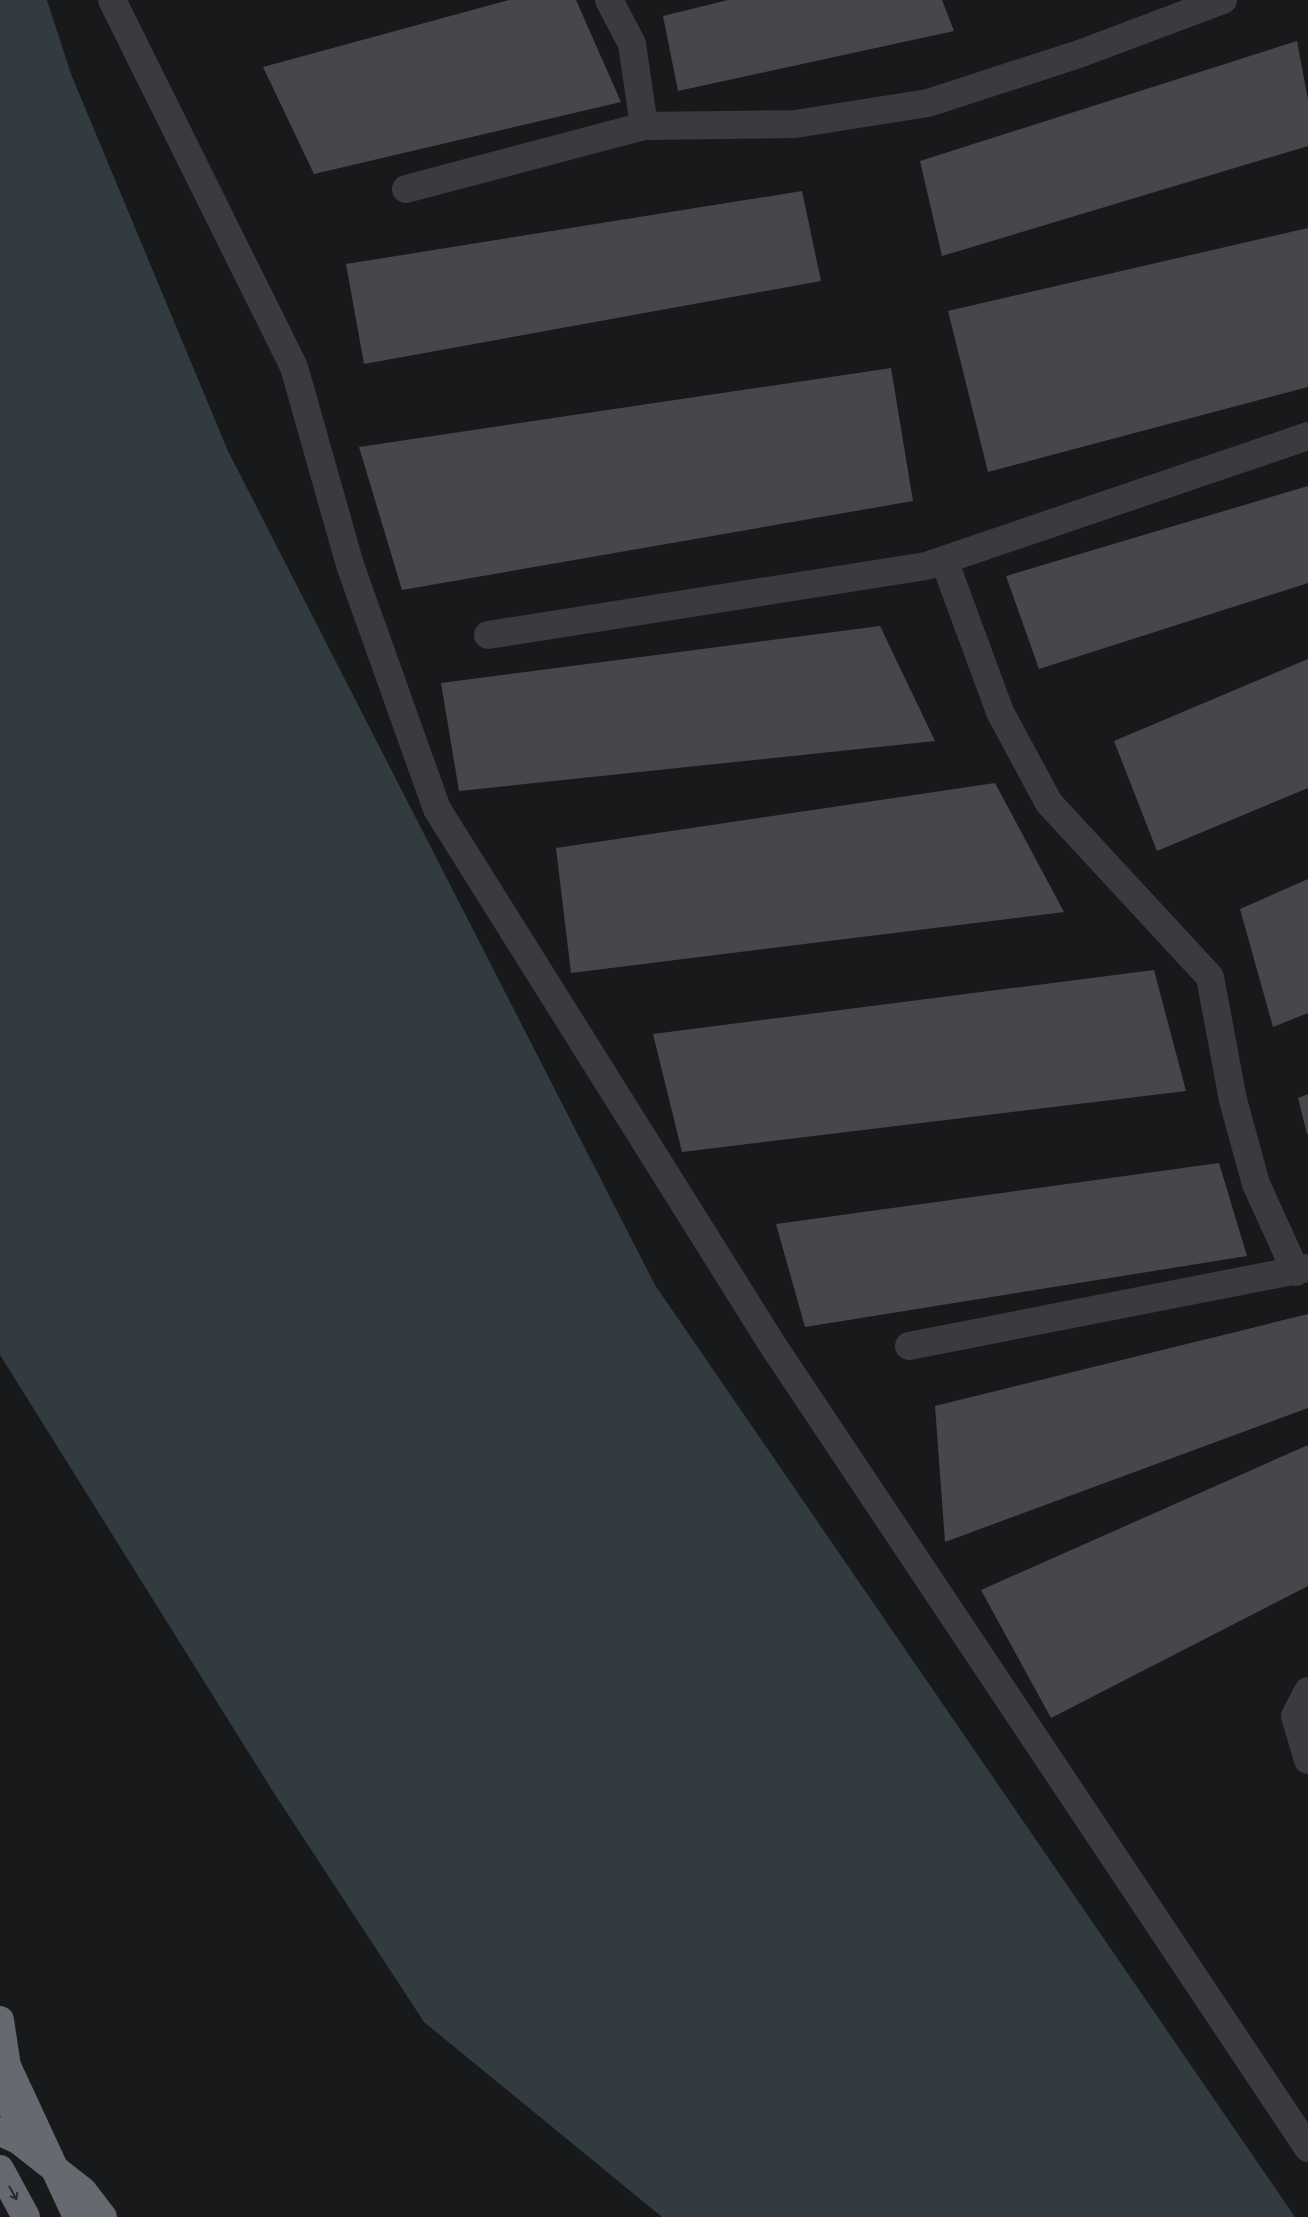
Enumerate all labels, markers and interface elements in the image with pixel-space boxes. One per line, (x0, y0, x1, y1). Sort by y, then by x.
one-way arrow (9, 2185, 18, 2200)

